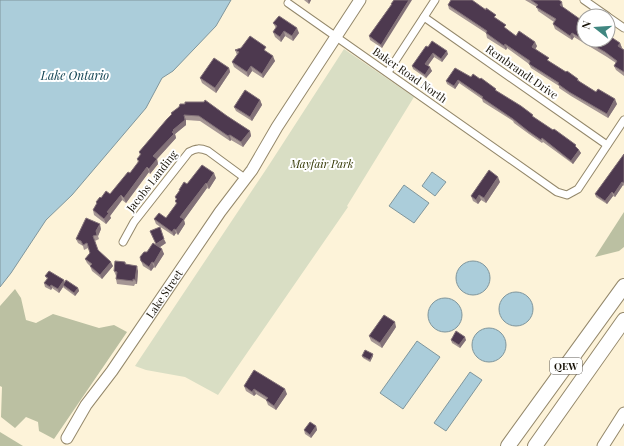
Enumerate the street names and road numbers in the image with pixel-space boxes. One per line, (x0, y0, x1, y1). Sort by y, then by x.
street label: Rembrandt Drive (483, 41, 562, 102)
street label: Baker Road North (370, 43, 451, 106)
street label: Jacobs Landing (122, 147, 181, 215)
street label: Lake Street (142, 266, 186, 321)
road number: QEW (550, 358, 582, 374)

